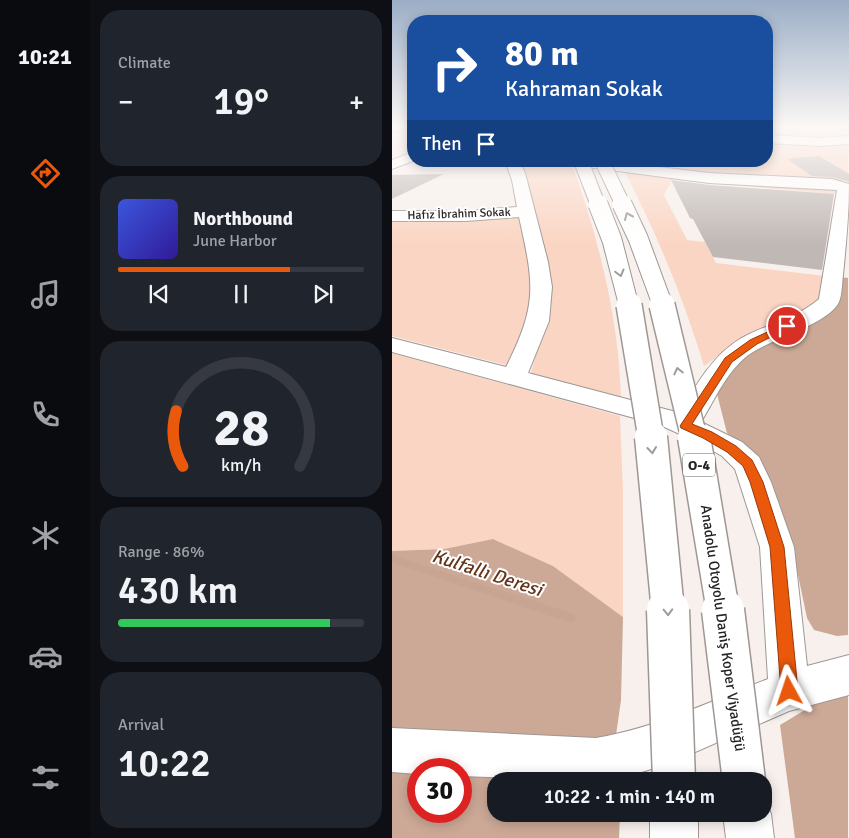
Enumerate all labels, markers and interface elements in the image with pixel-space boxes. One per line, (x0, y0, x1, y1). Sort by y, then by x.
text: 80 m (505, 32, 579, 75)
icon: right (422, 35, 487, 100)
text: 10:21 (18, 43, 72, 70)
text: Climate (118, 53, 171, 73)
text: Kahraman Sokak (505, 75, 663, 102)
text: 19° (213, 78, 269, 125)
text: − (118, 85, 133, 119)
text: + (349, 85, 364, 119)
icon: arrive (472, 130, 500, 158)
text: Then (422, 132, 462, 156)
icon: directions (28, 156, 63, 191)
street label: Hafız İbrahim Sokak (407, 205, 511, 223)
text: Northbound (193, 207, 293, 231)
one-way arrow (624, 212, 635, 221)
text: June Harbor (193, 231, 277, 251)
one-way arrow (615, 269, 625, 277)
icon: music (28, 277, 63, 312)
icon: previous (145, 280, 173, 308)
icon: pause (227, 280, 255, 308)
icon: next (309, 280, 337, 308)
pin (766, 305, 808, 347)
icon: arrive (773, 312, 801, 340)
one-way arrow (673, 366, 684, 375)
text: 28 (213, 396, 269, 460)
icon: phone (28, 397, 63, 432)
one-way arrow (647, 446, 658, 454)
text: km/h (221, 454, 261, 476)
road number: O-4 (683, 454, 715, 476)
street label: Anadolu Otoyolu Daniş Koper Viyadüğü (697, 504, 749, 752)
icon: climate (28, 518, 63, 553)
text: Range · 86% (118, 542, 204, 562)
water label: Kulfallı Deresi (429, 544, 547, 603)
text: 430 km (118, 567, 238, 614)
one-way arrow (662, 608, 673, 616)
icon: car (28, 639, 63, 674)
position arrow (762, 664, 814, 716)
text: Arrival (118, 715, 164, 735)
text: 10:22 (118, 740, 211, 787)
speed limit sign: 30 (407, 758, 472, 823)
icon: filters (28, 760, 63, 795)
text: 10:22 · 1 min · 140 m (544, 785, 715, 809)

